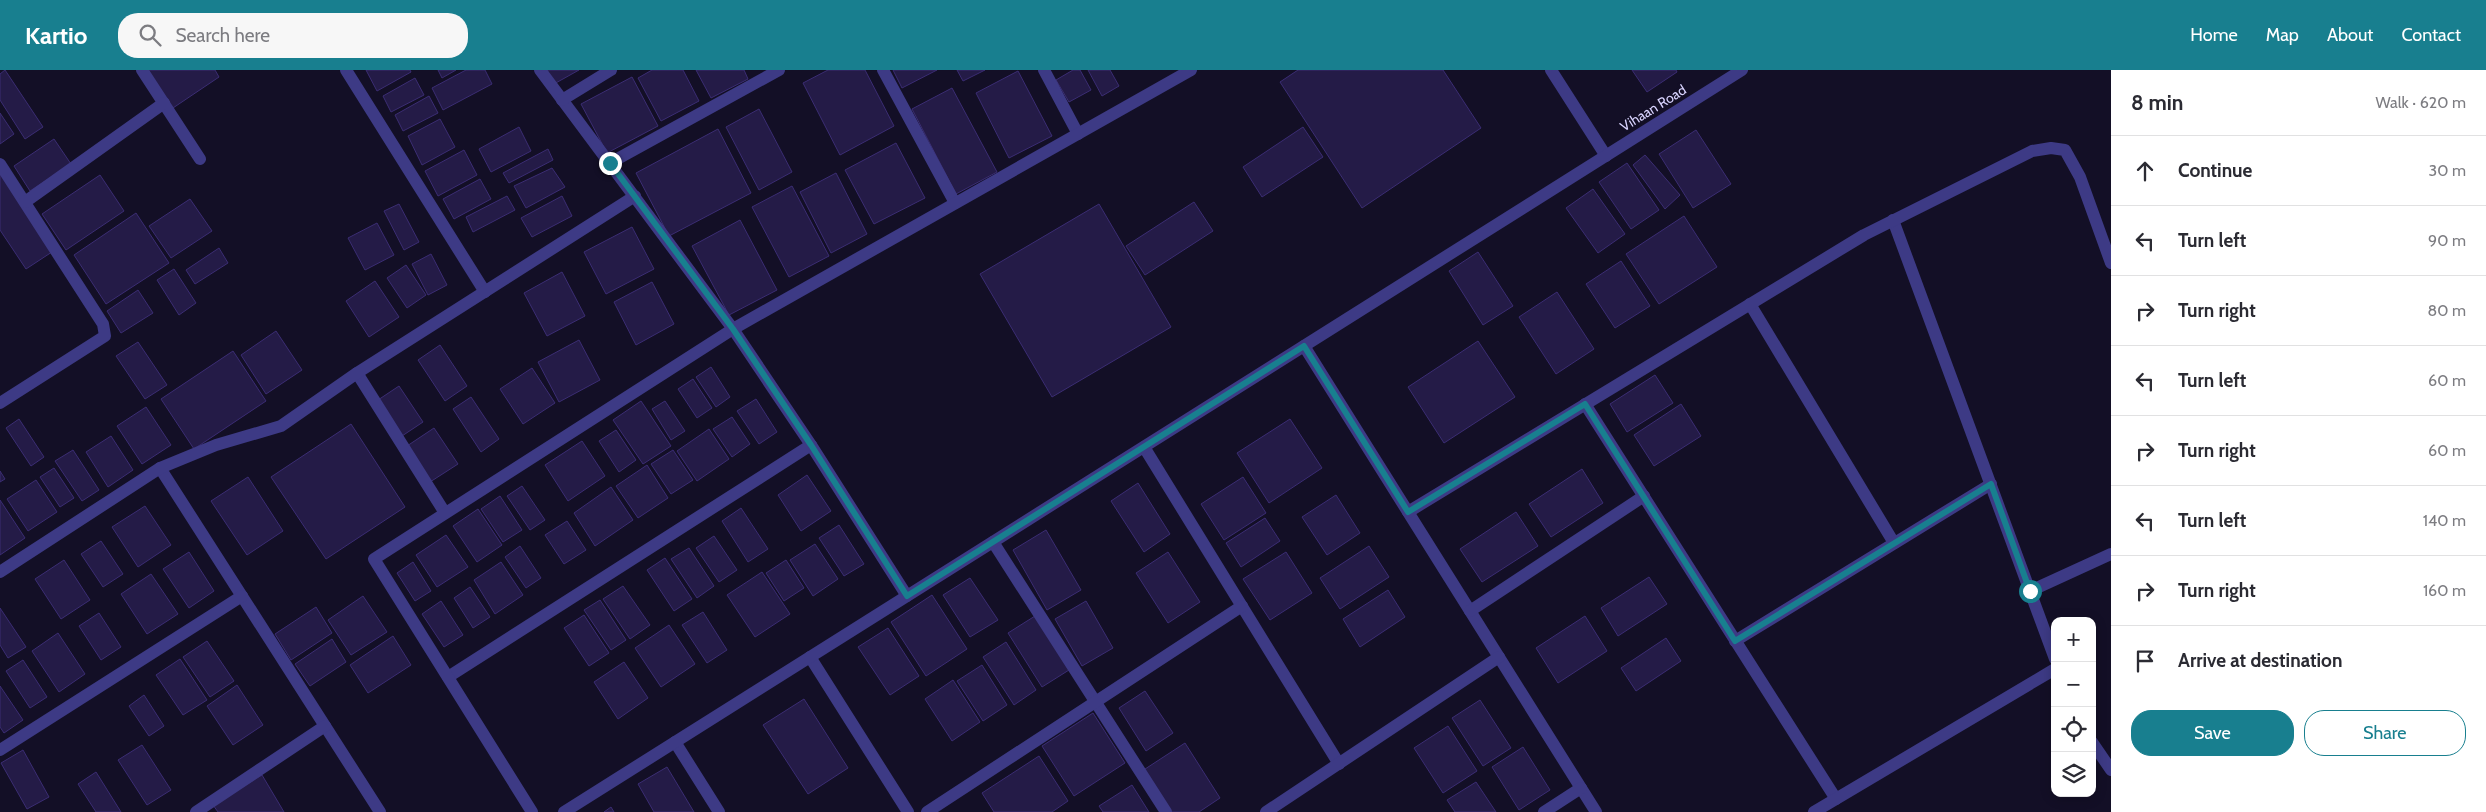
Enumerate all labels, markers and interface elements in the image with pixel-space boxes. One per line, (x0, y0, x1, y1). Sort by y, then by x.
search box (118, 13, 468, 58)
text: Kartio (25, 21, 88, 50)
icon: search (136, 21, 164, 49)
text: Search here (176, 24, 270, 47)
text: Home (2190, 24, 2238, 46)
text: Map (2266, 24, 2299, 46)
text: About (2327, 24, 2373, 46)
text: Contact (2401, 24, 2461, 46)
street label: Vihaan Road (1617, 81, 1689, 135)
text: 8 min (2131, 90, 2183, 115)
text: Walk · 620 m (2376, 93, 2466, 112)
route end (599, 152, 622, 175)
icon: ahead (2131, 157, 2159, 185)
text: Continue (2178, 159, 2252, 182)
text: 30 m (2429, 161, 2466, 180)
icon: left (2131, 227, 2159, 255)
text: Turn left (2178, 229, 2246, 252)
text: 90 m (2428, 231, 2466, 250)
icon: right (2131, 297, 2159, 325)
text: Turn right (2178, 299, 2256, 322)
text: 80 m (2428, 301, 2466, 320)
icon: left (2131, 367, 2159, 395)
text: Turn left (2178, 369, 2246, 392)
text: 60 m (2428, 371, 2466, 390)
icon: right (2131, 437, 2159, 465)
text: Turn right (2178, 439, 2256, 462)
text: 60 m (2428, 441, 2466, 460)
icon: left (2131, 507, 2159, 535)
text: Turn left (2178, 509, 2246, 532)
text: 140 m (2423, 511, 2466, 530)
icon: right (2131, 577, 2159, 605)
text: Turn right (2178, 579, 2256, 602)
route start (2019, 580, 2042, 603)
text: 160 m (2423, 581, 2466, 600)
map controls (2051, 617, 2096, 797)
button: + (2051, 617, 2096, 662)
icon: arrive (2131, 647, 2159, 675)
text: Arrive at destination (2178, 649, 2342, 672)
button: − (2051, 662, 2096, 707)
button: locate (2051, 707, 2096, 752)
button: Save (2131, 710, 2294, 756)
button: Share (2304, 710, 2466, 756)
button: layers (2051, 752, 2096, 797)

